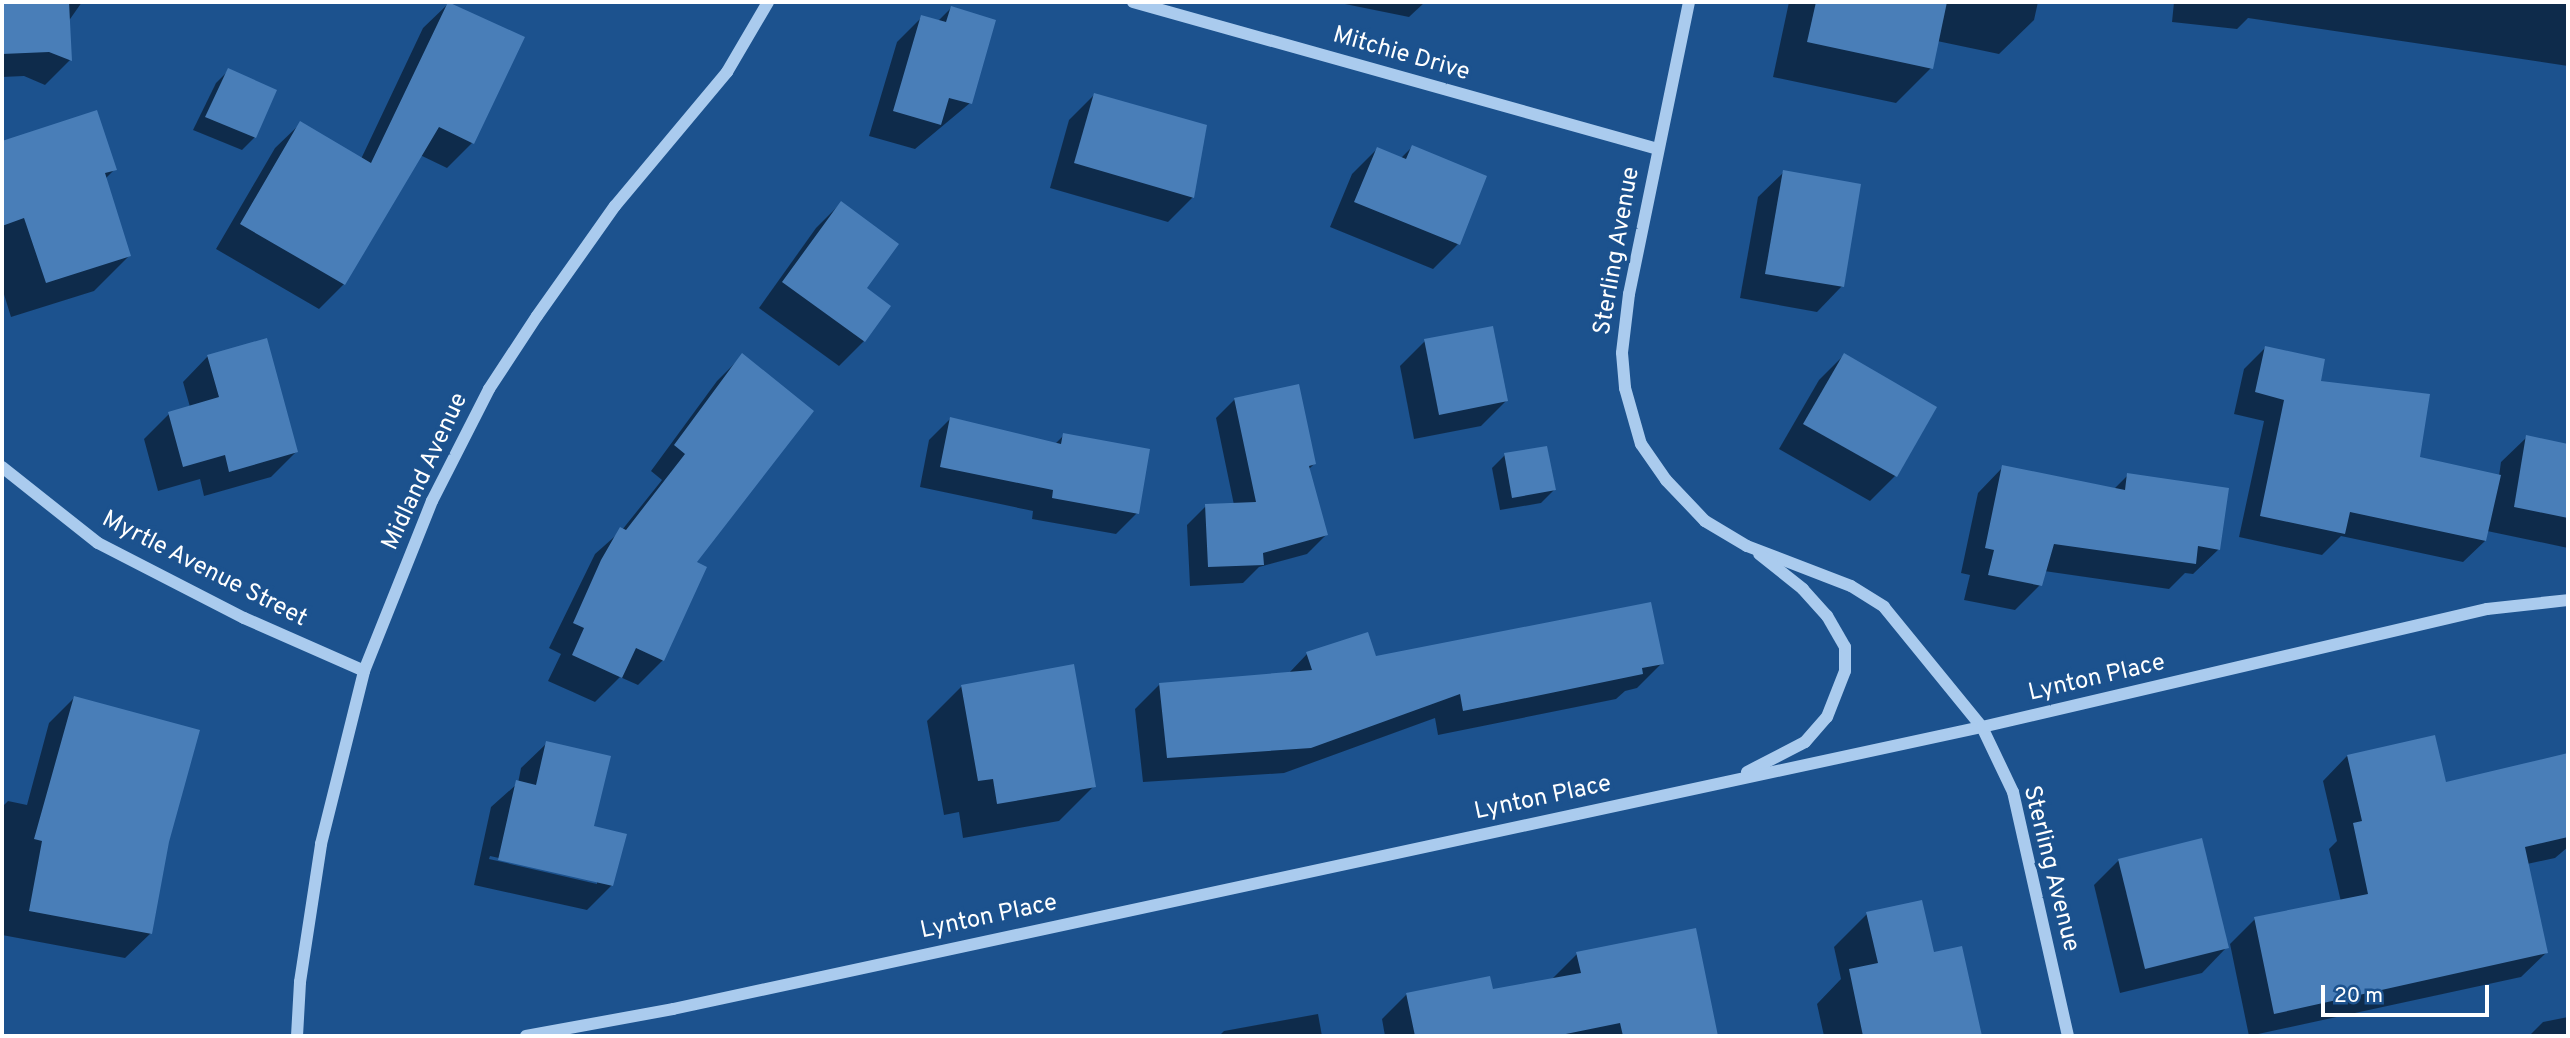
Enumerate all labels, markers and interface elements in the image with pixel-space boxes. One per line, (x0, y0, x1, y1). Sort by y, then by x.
street label: Mitchie Drive (1329, 22, 1473, 88)
street label: Sterling Avenue (1589, 164, 1647, 338)
street label: Midland Avenue (377, 388, 475, 556)
street label: Myrtle Avenue Street (96, 506, 312, 634)
street label: Lynton Place (2026, 649, 2168, 709)
street label: Lynton Place (1472, 770, 1614, 828)
street label: Sterling Avenue (2015, 783, 2085, 955)
street label: Lynton Place (918, 889, 1060, 947)
scale bar (2325, 972, 2493, 1016)
text: 20 m (2334, 983, 2383, 1010)

